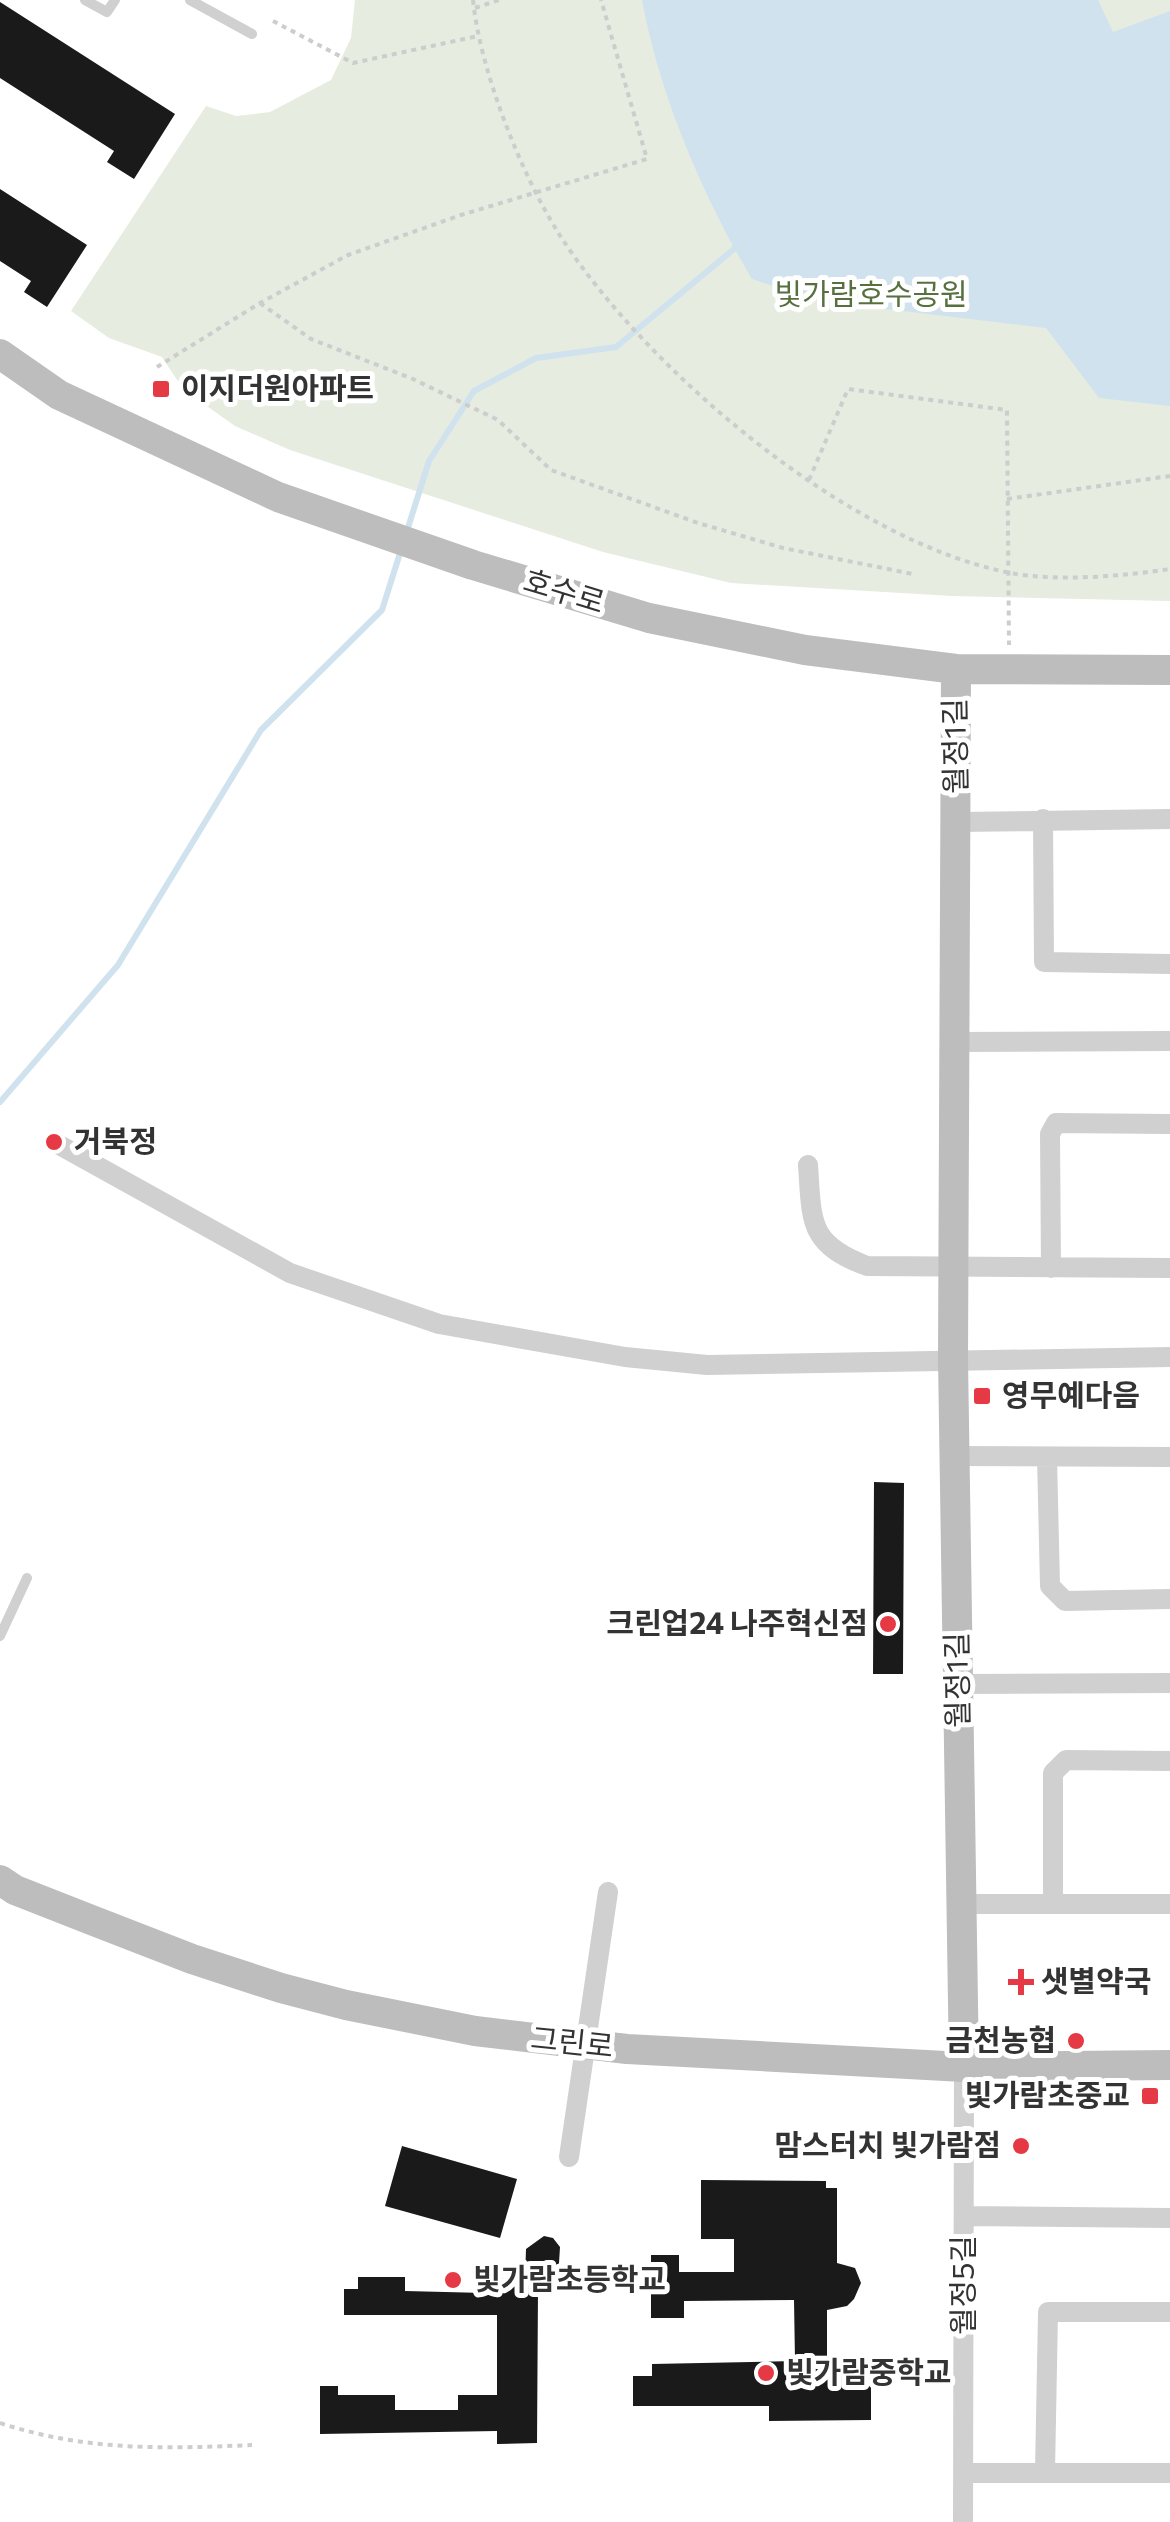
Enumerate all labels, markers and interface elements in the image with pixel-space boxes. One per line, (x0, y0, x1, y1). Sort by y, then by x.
park label: 빛가람호수공원 (774, 274, 968, 311)
place label: 이지더원아파트 (181, 368, 374, 405)
marker: 이지더원아파트 (150, 378, 172, 400)
street label: 호수로 (520, 560, 610, 619)
street label: 월정1길 (934, 698, 973, 794)
place label: 거북정 (74, 1121, 157, 1158)
marker: 거북정 (43, 1131, 65, 1153)
place label: 영무예다음 (1002, 1375, 1140, 1412)
marker: 영무예다음 (971, 1385, 993, 1407)
place label: 크린업24 나주혁신점 (606, 1603, 868, 1640)
marker: 크린업24 나주혁신점 (877, 1613, 899, 1635)
street label: 월정1길 (936, 1632, 975, 1728)
place label: 샛별약국 (1041, 1961, 1151, 1998)
marker: 샛별약국 (1010, 1971, 1032, 1993)
street label: 그린로 (529, 2018, 615, 2063)
place label: 금천농협 (946, 2020, 1056, 2057)
marker: 금천농협 (1065, 2030, 1087, 2052)
place label: 빛가람초중교 (964, 2075, 1130, 2112)
marker: 빛가람초중교 (1139, 2085, 1161, 2107)
place label: 맘스터치 빛가람점 (774, 2125, 1001, 2162)
marker: 맘스터치 빛가람점 (1010, 2135, 1032, 2157)
street label: 월정5길 (943, 2235, 980, 2335)
place label: 빛가람초등학교 (473, 2259, 666, 2296)
marker: 빛가람초등학교 (442, 2269, 464, 2291)
place label: 빛가람중학교 (786, 2352, 952, 2389)
marker: 빛가람중학교 (755, 2362, 777, 2384)

